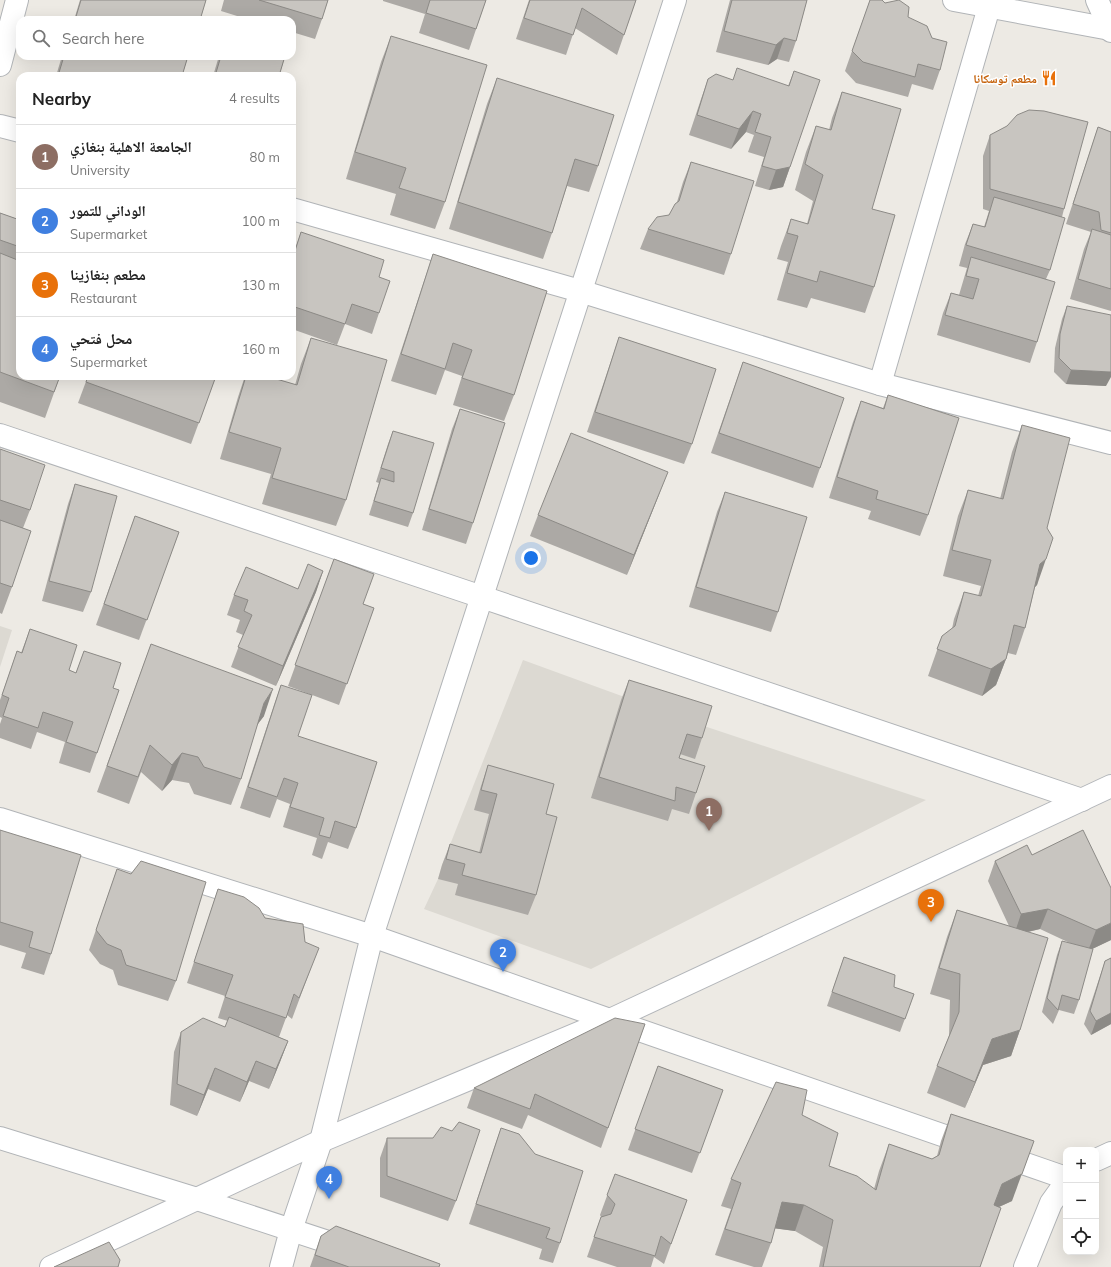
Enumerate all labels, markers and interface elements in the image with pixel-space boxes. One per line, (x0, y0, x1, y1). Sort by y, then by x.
search box (16, 16, 296, 60)
icon: search (30, 27, 52, 49)
text: Search here (62, 29, 144, 48)
restaurant icon: مطعم توسكانا (1040, 69, 1058, 87)
place label: مطعم توسكانا (973, 71, 1037, 87)
text: Nearby (32, 88, 91, 109)
text: 4 results (229, 90, 280, 106)
text: الجامعة الاهلية بنغازي (70, 137, 192, 156)
text: 1 (41, 149, 49, 165)
text: 80 m (250, 149, 280, 165)
text: University (70, 162, 130, 178)
text: الوداني للتمور (70, 201, 146, 220)
text: 2 (41, 213, 49, 229)
text: 100 m (242, 213, 280, 229)
text: Supermarket (70, 226, 147, 242)
text: مطعم بنغازينا (70, 265, 146, 284)
text: 3 (41, 277, 49, 293)
text: 130 m (242, 277, 280, 293)
text: Restaurant (70, 290, 137, 306)
text: محل فتحي (70, 329, 132, 348)
text: 4 (41, 341, 49, 357)
text: 160 m (242, 341, 280, 357)
text: Supermarket (70, 354, 147, 370)
your location (521, 548, 541, 568)
pin: 1 (696, 798, 722, 831)
pin: 3 (918, 889, 944, 922)
pin: 2 (490, 939, 516, 972)
map controls (1063, 1147, 1099, 1255)
button: + (1063, 1147, 1099, 1183)
pin: 4 (316, 1166, 342, 1199)
button: − (1063, 1183, 1099, 1219)
button: locate (1063, 1219, 1099, 1255)

